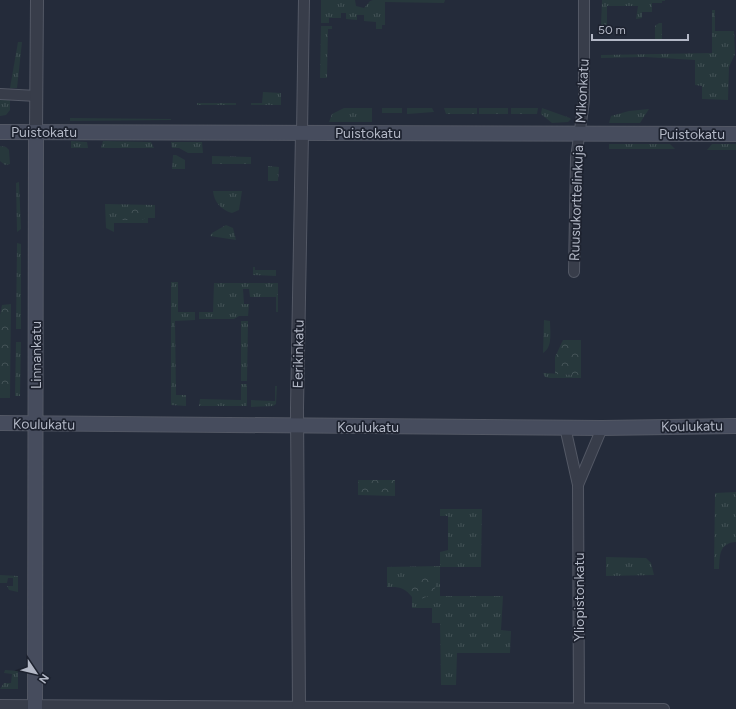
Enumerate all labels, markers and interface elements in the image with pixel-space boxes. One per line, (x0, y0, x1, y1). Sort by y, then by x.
scale bar (592, 16, 688, 42)
text: 50 m (598, 23, 626, 37)
street label: Mikonkatu (572, 58, 593, 124)
street label: Puistokatu (11, 124, 77, 141)
street label: Puistokatu (335, 125, 401, 142)
street label: Puistokatu (659, 126, 725, 143)
street label: Ruusukorttelinkuja (566, 145, 587, 261)
street label: Eerikinkatu (289, 320, 308, 388)
street label: Linnankatu (28, 321, 45, 389)
street label: Koulukatu (13, 415, 75, 434)
street label: Koulukatu (661, 417, 723, 436)
street label: Koulukatu (337, 419, 399, 436)
street label: Yliopistonkatu (571, 552, 588, 642)
north arrow (16, 653, 56, 693)
text: N (36, 671, 52, 686)

